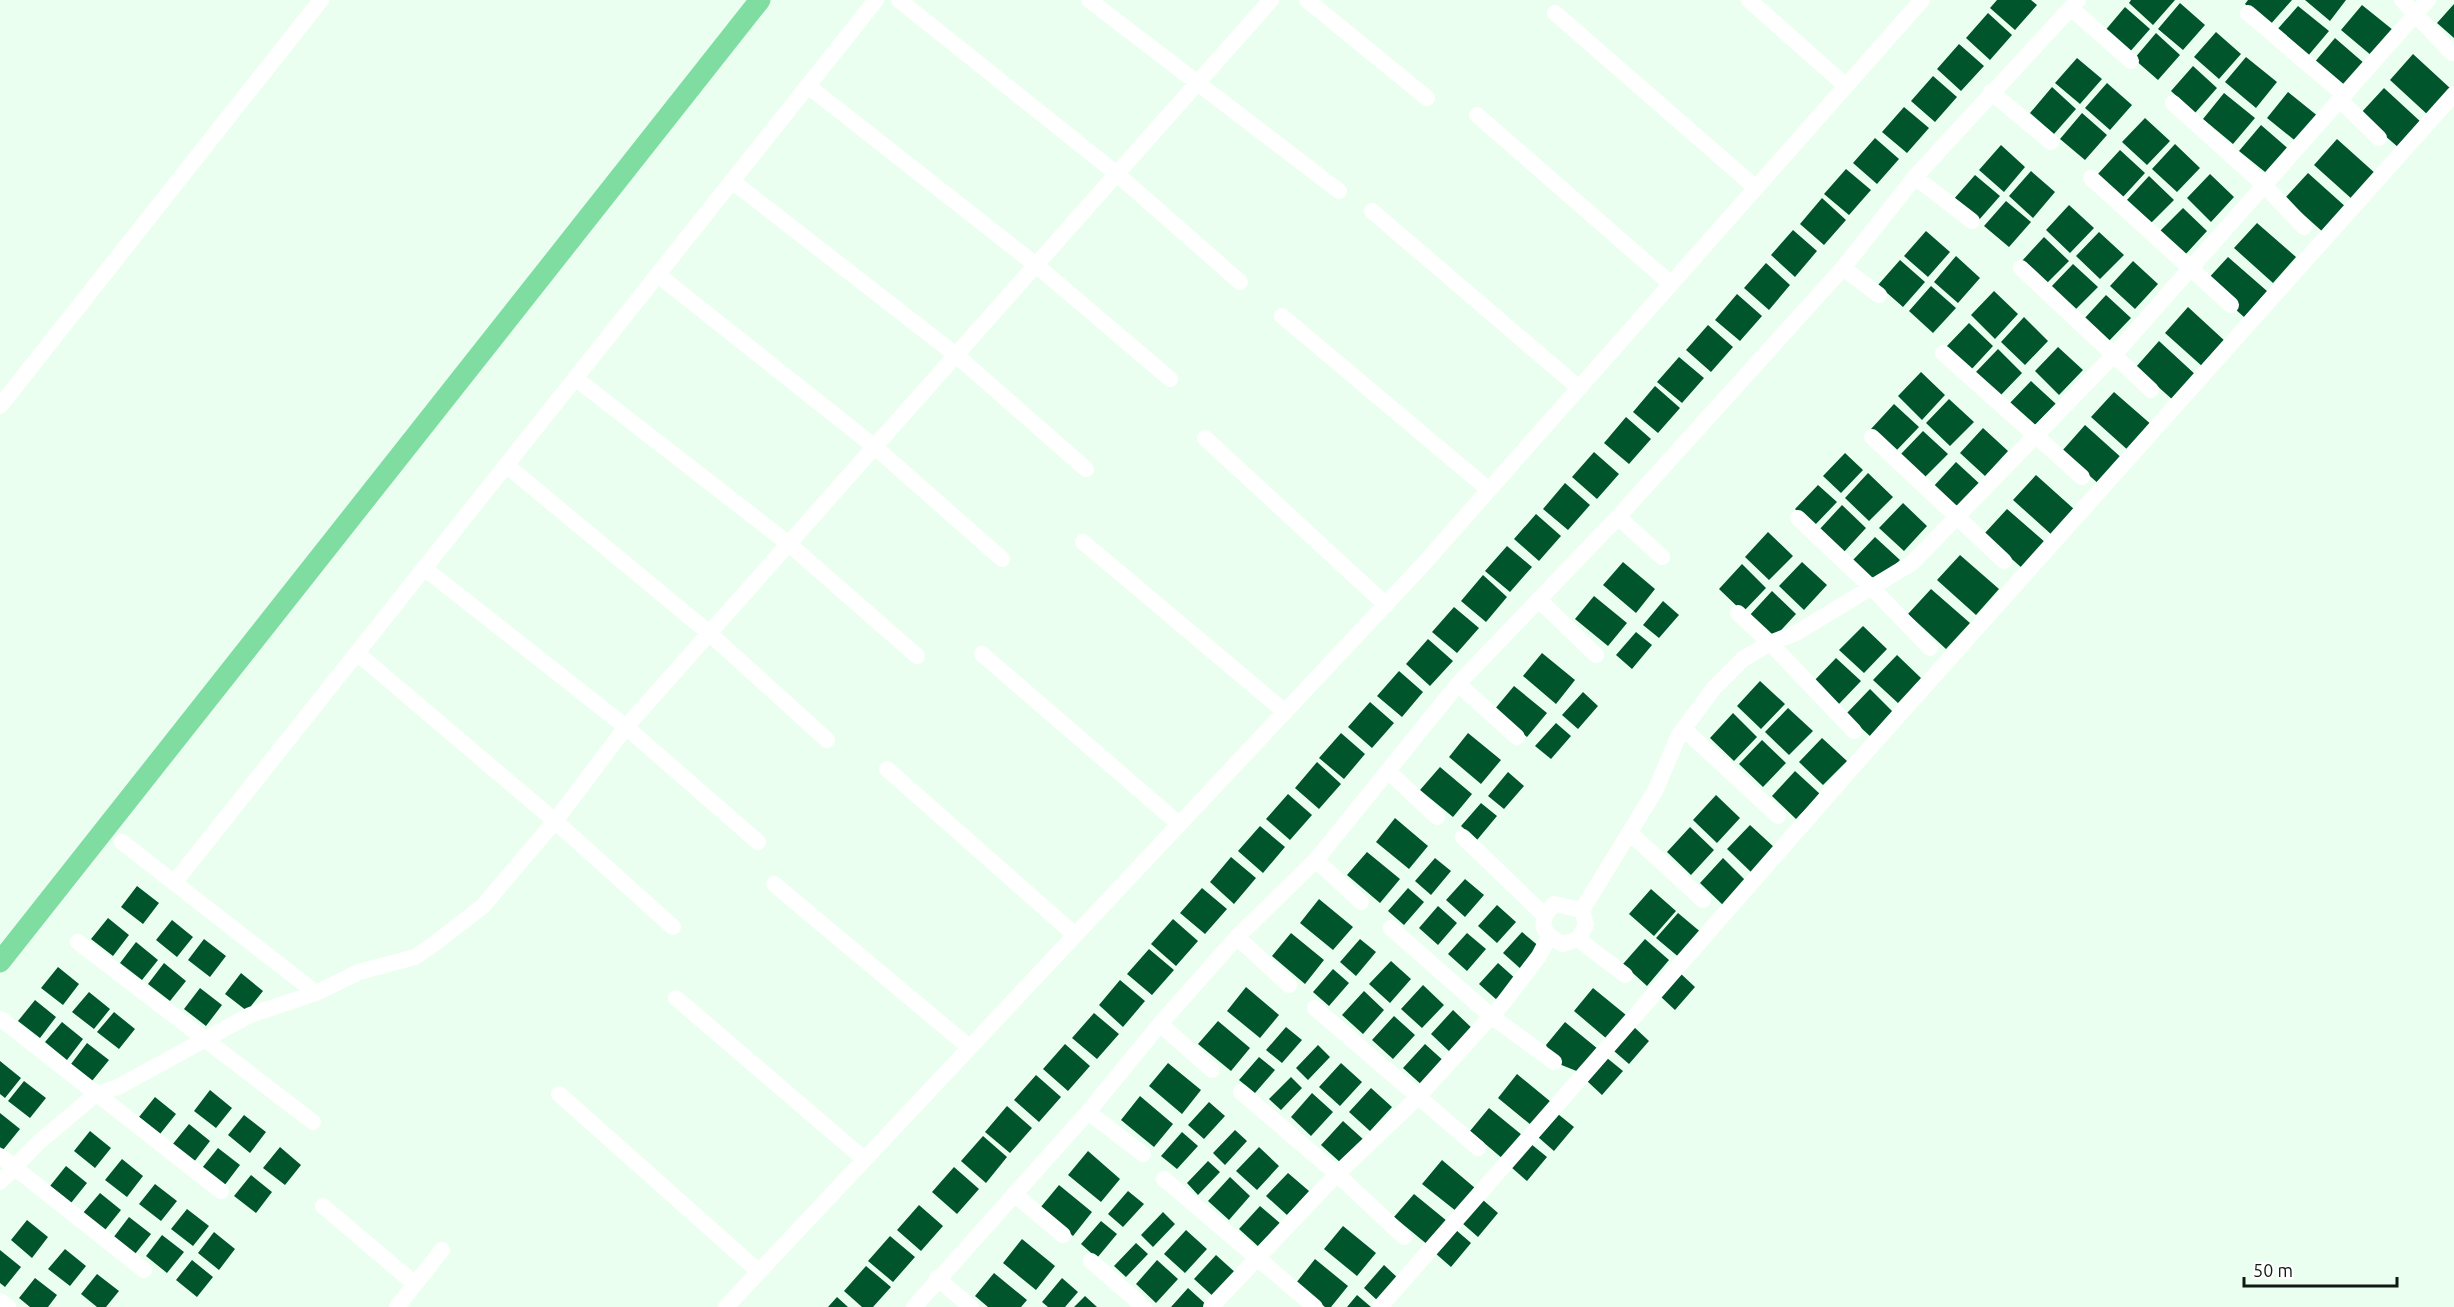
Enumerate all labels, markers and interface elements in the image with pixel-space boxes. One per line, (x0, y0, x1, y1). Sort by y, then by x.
scale bar (2244, 1250, 2397, 1288)
text: 50 m (2253, 1260, 2293, 1280)

